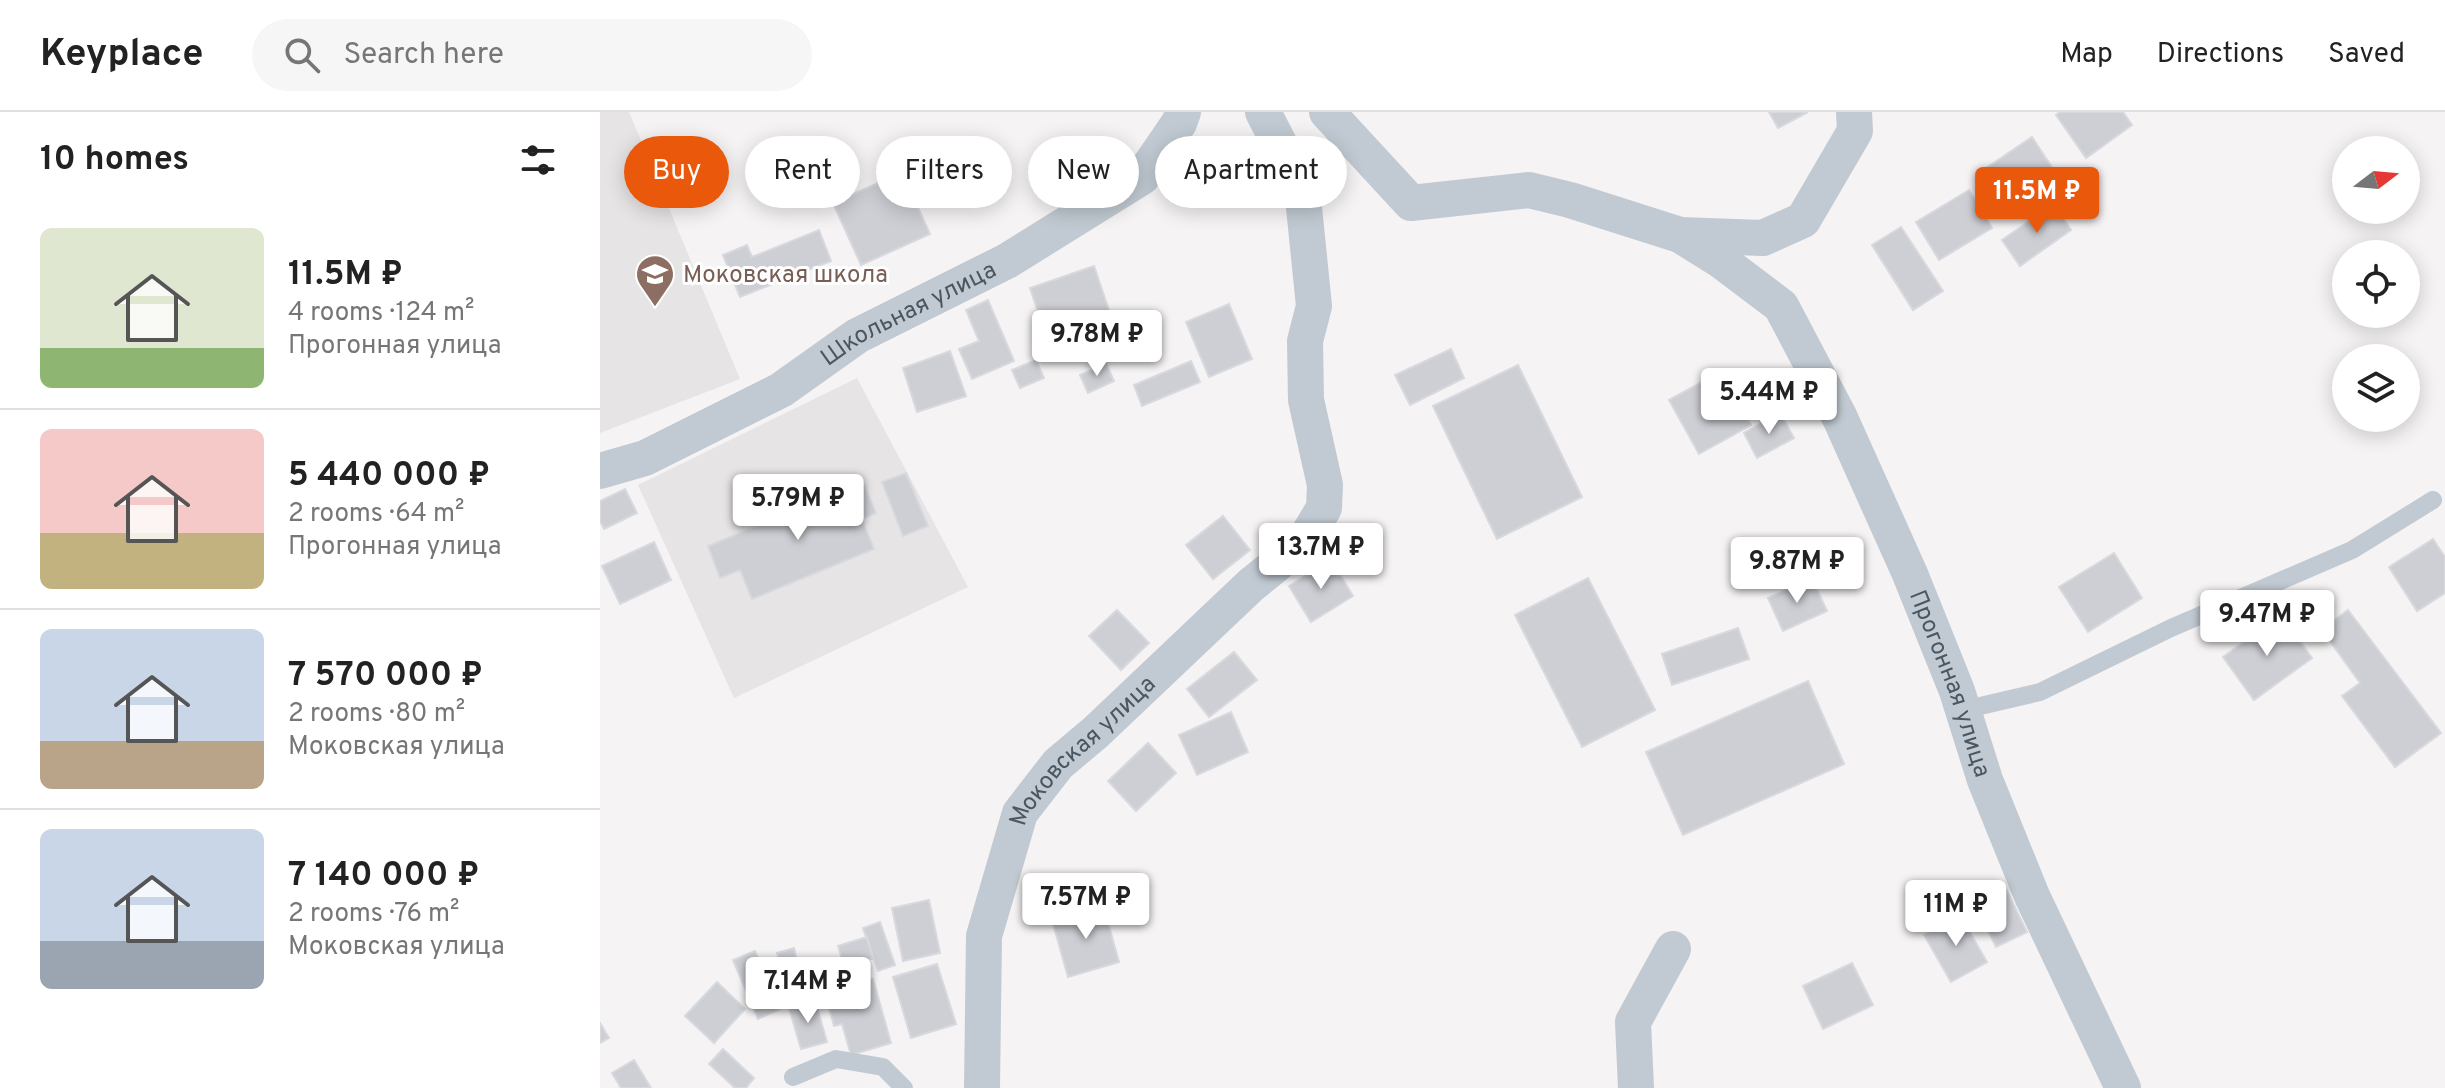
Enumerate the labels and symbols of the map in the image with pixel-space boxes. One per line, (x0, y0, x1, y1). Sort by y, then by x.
north arrow (2332, 136, 2420, 224)
pin: 11.5M ₽ (1963, 167, 2111, 235)
school or university icon: Моковская школа (634, 253, 676, 308)
street label: Школьная улица (816, 256, 1002, 374)
place label: Моковская школа (683, 261, 888, 291)
pin: 9.78M ₽ (1023, 310, 1171, 378)
pin: 5.44M ₽ (1695, 368, 1843, 436)
pin: 5.79M ₽ (724, 474, 872, 542)
pin: 13.7M ₽ (1247, 523, 1395, 591)
pin: 9.87M ₽ (1723, 537, 1871, 605)
street label: Прогонная улица (1901, 586, 1996, 781)
pin: 9.47M ₽ (2193, 590, 2341, 658)
street label: Моковская улица (1004, 670, 1163, 830)
pin: 7.57M ₽ (1012, 873, 1160, 941)
pin: 11M ₽ (1900, 880, 2012, 948)
pin: 7.14M ₽ (734, 957, 882, 1025)

